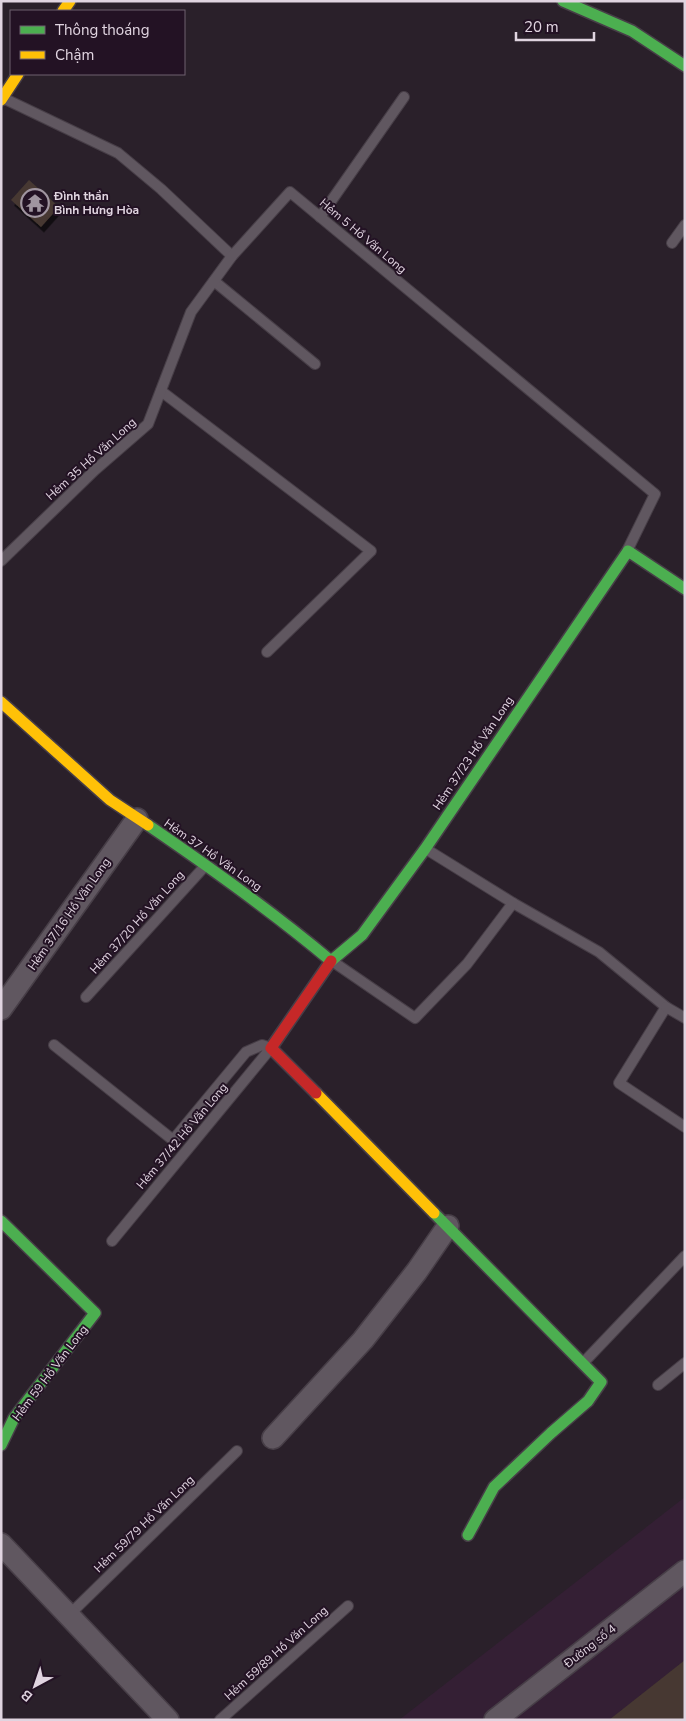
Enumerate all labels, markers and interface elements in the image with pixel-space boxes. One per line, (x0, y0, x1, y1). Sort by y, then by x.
legend (10, 10, 185, 75)
scale bar (516, 10, 594, 42)
text: 20 m (524, 17, 559, 37)
text: Thông thoáng (55, 20, 149, 40)
text: Chậm (55, 45, 94, 65)
temple icon: Đình thần Bình Hưng Hòa (20, 188, 50, 218)
place label: Đình thần Bình Hưng Hòa (53, 188, 139, 218)
street label: Hẻm 5 Hồ Văn Long (316, 195, 410, 277)
street label: Hẻm 35 Hồ Văn Long (43, 414, 139, 504)
street label: Hẻm 37/23 Hồ Văn Long (429, 693, 517, 813)
street label: Hẻm 37 Hồ Văn Long (161, 815, 265, 895)
street label: Hẻm 37/16 Hồ Văn Long (24, 855, 114, 973)
street label: Hẻm 37/20 Hồ Văn Long (86, 867, 188, 977)
street label: Hẻm 37/42 Hồ Văn Long (133, 1080, 231, 1192)
street label: Hẻm 59 Hồ Văn Long (9, 1322, 91, 1424)
street label: Hẻm 59/79 Hồ Văn Long (90, 1472, 198, 1576)
street label: Hẻm 59/89 Hồ Văn Long (221, 1602, 331, 1704)
street label: Đường số 4 (560, 1621, 619, 1672)
north arrow (10, 1661, 60, 1711)
text: B (17, 1685, 37, 1706)

